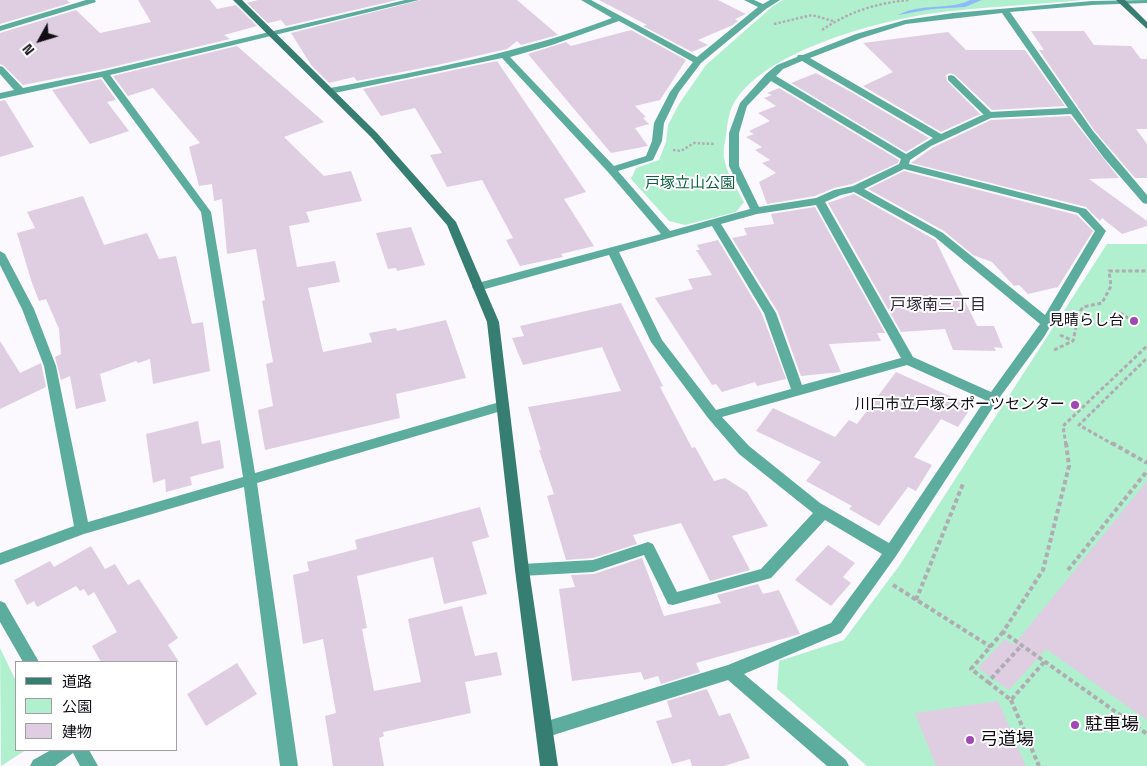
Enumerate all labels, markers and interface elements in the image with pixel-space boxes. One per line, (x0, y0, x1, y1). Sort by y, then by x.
north arrow (15, 15, 65, 65)
text: N (18, 40, 38, 59)
park label: 戸塚立山公園 (645, 175, 735, 193)
district label: 戸塚南三丁目 (890, 296, 986, 316)
place label: 見晴らし台 (1049, 312, 1124, 330)
marker: 見晴らし台 (1128, 315, 1140, 327)
place label: 川口市立戸塚スポーツセンター (855, 396, 1065, 414)
marker: 川口市立戸塚スポーツセンター (1069, 399, 1081, 411)
legend (15, 661, 178, 751)
text: 道路 (62, 672, 92, 691)
text: 公園 (62, 697, 92, 716)
place label: 駐車場 (1085, 714, 1139, 736)
marker: 駐車場 (1069, 719, 1081, 731)
text: 建物 (62, 722, 92, 741)
place label: 弓道場 (980, 729, 1034, 751)
marker: 弓道場 (964, 734, 976, 746)

